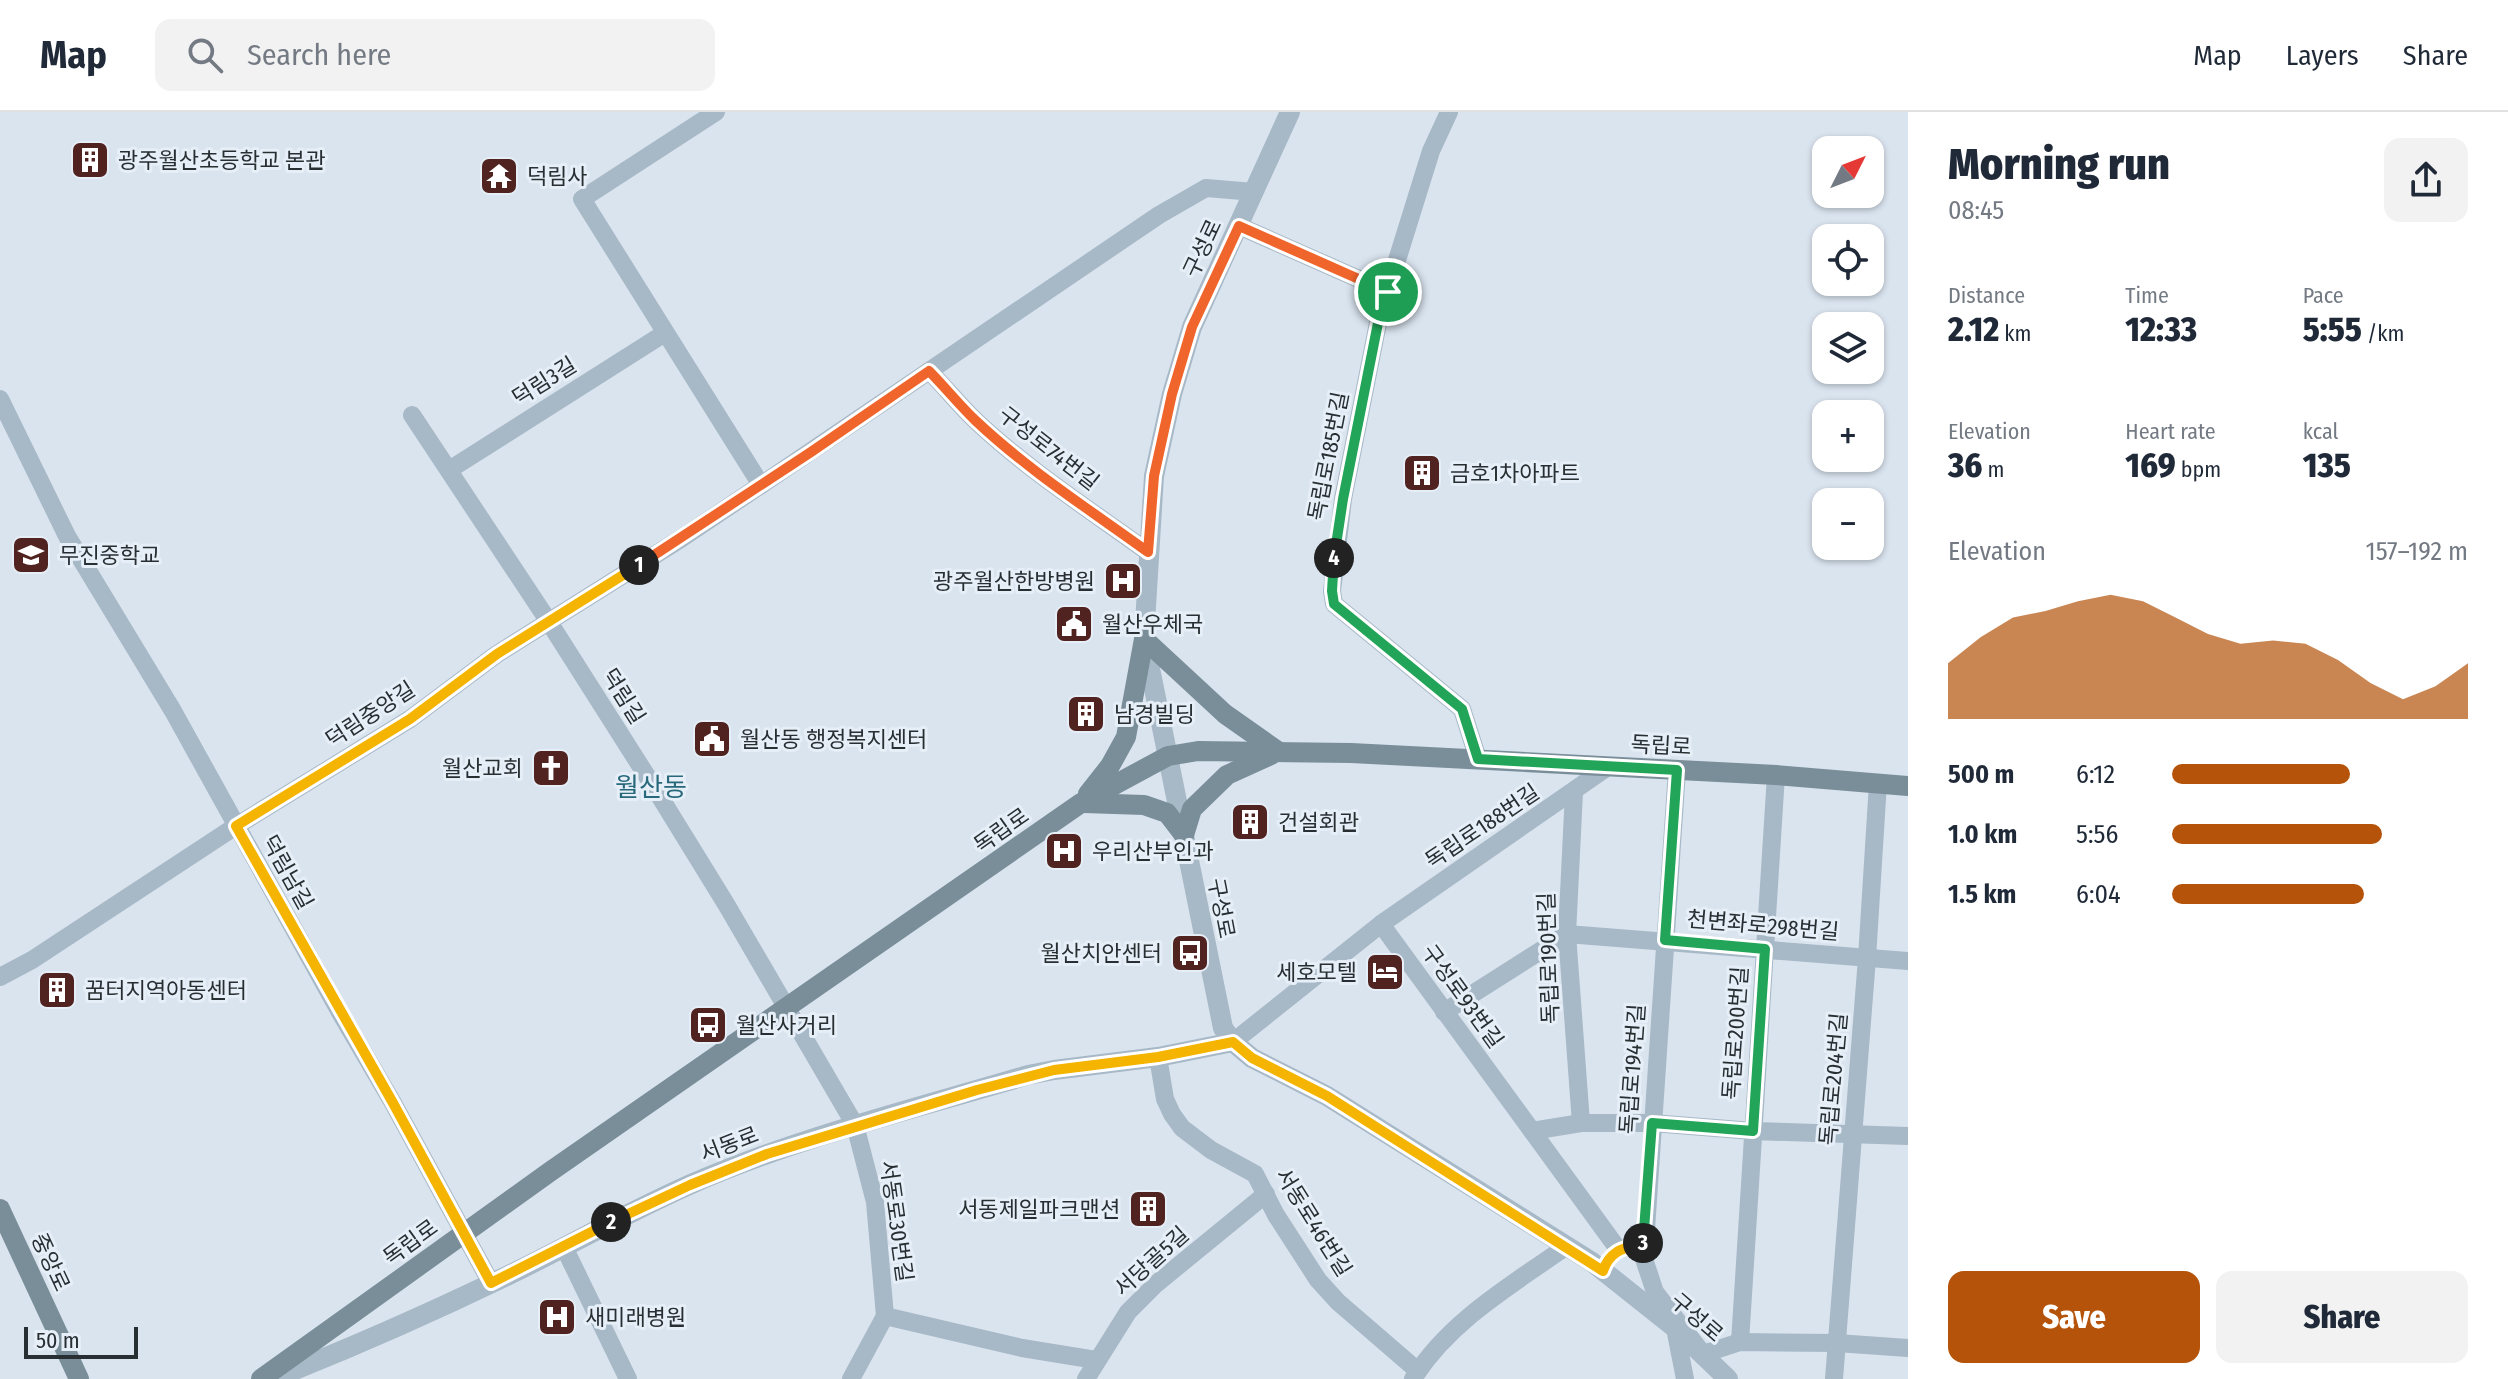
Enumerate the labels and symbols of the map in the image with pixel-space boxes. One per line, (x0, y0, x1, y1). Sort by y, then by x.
north arrow (1812, 136, 1884, 208)
building icon: 광주월산초등학교 본관 (69, 139, 111, 181)
place label: 광주월산초등학교 본관 (118, 147, 326, 174)
temple icon: 덕림사 (478, 155, 520, 197)
place label: 덕림사 (527, 163, 588, 190)
street label: 구성로 (1177, 215, 1228, 281)
pin (1354, 258, 1422, 326)
street label: 덕림3길 (507, 351, 581, 412)
street label: 독립로185번길 (1303, 389, 1354, 523)
street label: 구성로74번길 (993, 401, 1104, 496)
building icon: 금호1차아파트 (1401, 452, 1443, 494)
place label: 금호1차아파트 (1450, 460, 1580, 487)
school or university icon: 무진중학교 (10, 534, 52, 576)
pin: 4 (1314, 538, 1354, 578)
place label: 무진중학교 (59, 542, 160, 569)
pin: 1 (619, 545, 659, 585)
hospital icon: 광주월산한방병원 (1102, 560, 1144, 602)
place label: 광주월산한방병원 (933, 568, 1095, 595)
public building icon: 월산우체국 (1053, 603, 1095, 645)
place label: 월산우체국 (1102, 611, 1203, 638)
street label: 덕림길 (596, 663, 651, 729)
street label: 덕림중앙길 (320, 676, 420, 753)
building icon: 남경빌딩 (1065, 693, 1107, 735)
place label: 남경빌딩 (1114, 701, 1195, 728)
public building icon: 월산동 행정복지센터 (691, 718, 733, 760)
place label: 월산동 행정복지센터 (740, 726, 927, 753)
street label: 독립로 (1630, 730, 1692, 761)
church icon: 월산교회 (530, 747, 572, 789)
place label: 월산교회 (442, 755, 523, 782)
district label: 월산동 (615, 772, 687, 803)
street label: 독립로188번길 (1420, 778, 1544, 874)
building icon: 건설회관 (1229, 801, 1271, 843)
street label: 독립로 (969, 802, 1034, 859)
place label: 건설회관 (1278, 809, 1359, 836)
street label: 덕림남길 (256, 830, 319, 914)
hospital icon: 우리산부인과 (1043, 830, 1085, 872)
place label: 우리산부인과 (1092, 838, 1213, 865)
street label: 구성로 (1202, 876, 1241, 940)
street label: 독립로190번길 (1533, 892, 1564, 1024)
street label: 천변좌로298번길 (1686, 905, 1840, 946)
bus stop icon: 월산치안센터 (1169, 932, 1211, 974)
street label: 구성로93번길 (1416, 939, 1509, 1053)
place label: 월산치안센터 (1041, 940, 1162, 967)
hotel icon: 세호모텔 (1364, 951, 1406, 993)
place label: 세호모텔 (1276, 959, 1357, 986)
street label: 독립로200번길 (1717, 965, 1754, 1101)
building icon: 꿈터지역아동센터 (36, 969, 78, 1011)
place label: 꿈터지역아동센터 (85, 977, 247, 1004)
street label: 독립로194번길 (1614, 1003, 1651, 1135)
bus stop icon: 월산사거리 (687, 1004, 729, 1046)
place label: 월산사거리 (736, 1012, 837, 1039)
street label: 독립로204번길 (1814, 1012, 1853, 1146)
street label: 서동로 (696, 1121, 762, 1168)
street label: 서동로30번길 (875, 1158, 918, 1284)
street label: 서동로46번길 (1270, 1163, 1358, 1281)
building icon: 서동제일파크맨션 (1127, 1188, 1169, 1230)
place label: 서동제일파크맨션 (958, 1196, 1120, 1223)
pin: 2 (591, 1202, 631, 1242)
street label: 독립로 (378, 1214, 443, 1271)
street label: 서당골5길 (1108, 1221, 1194, 1302)
pin: 3 (1623, 1223, 1663, 1263)
street label: 중앙로 (25, 1229, 76, 1295)
street label: 구성로 (1665, 1287, 1728, 1347)
hospital icon: 새미래병원 (536, 1296, 578, 1338)
place label: 새미래병원 (585, 1304, 686, 1331)
scale bar (24, 1323, 138, 1359)

